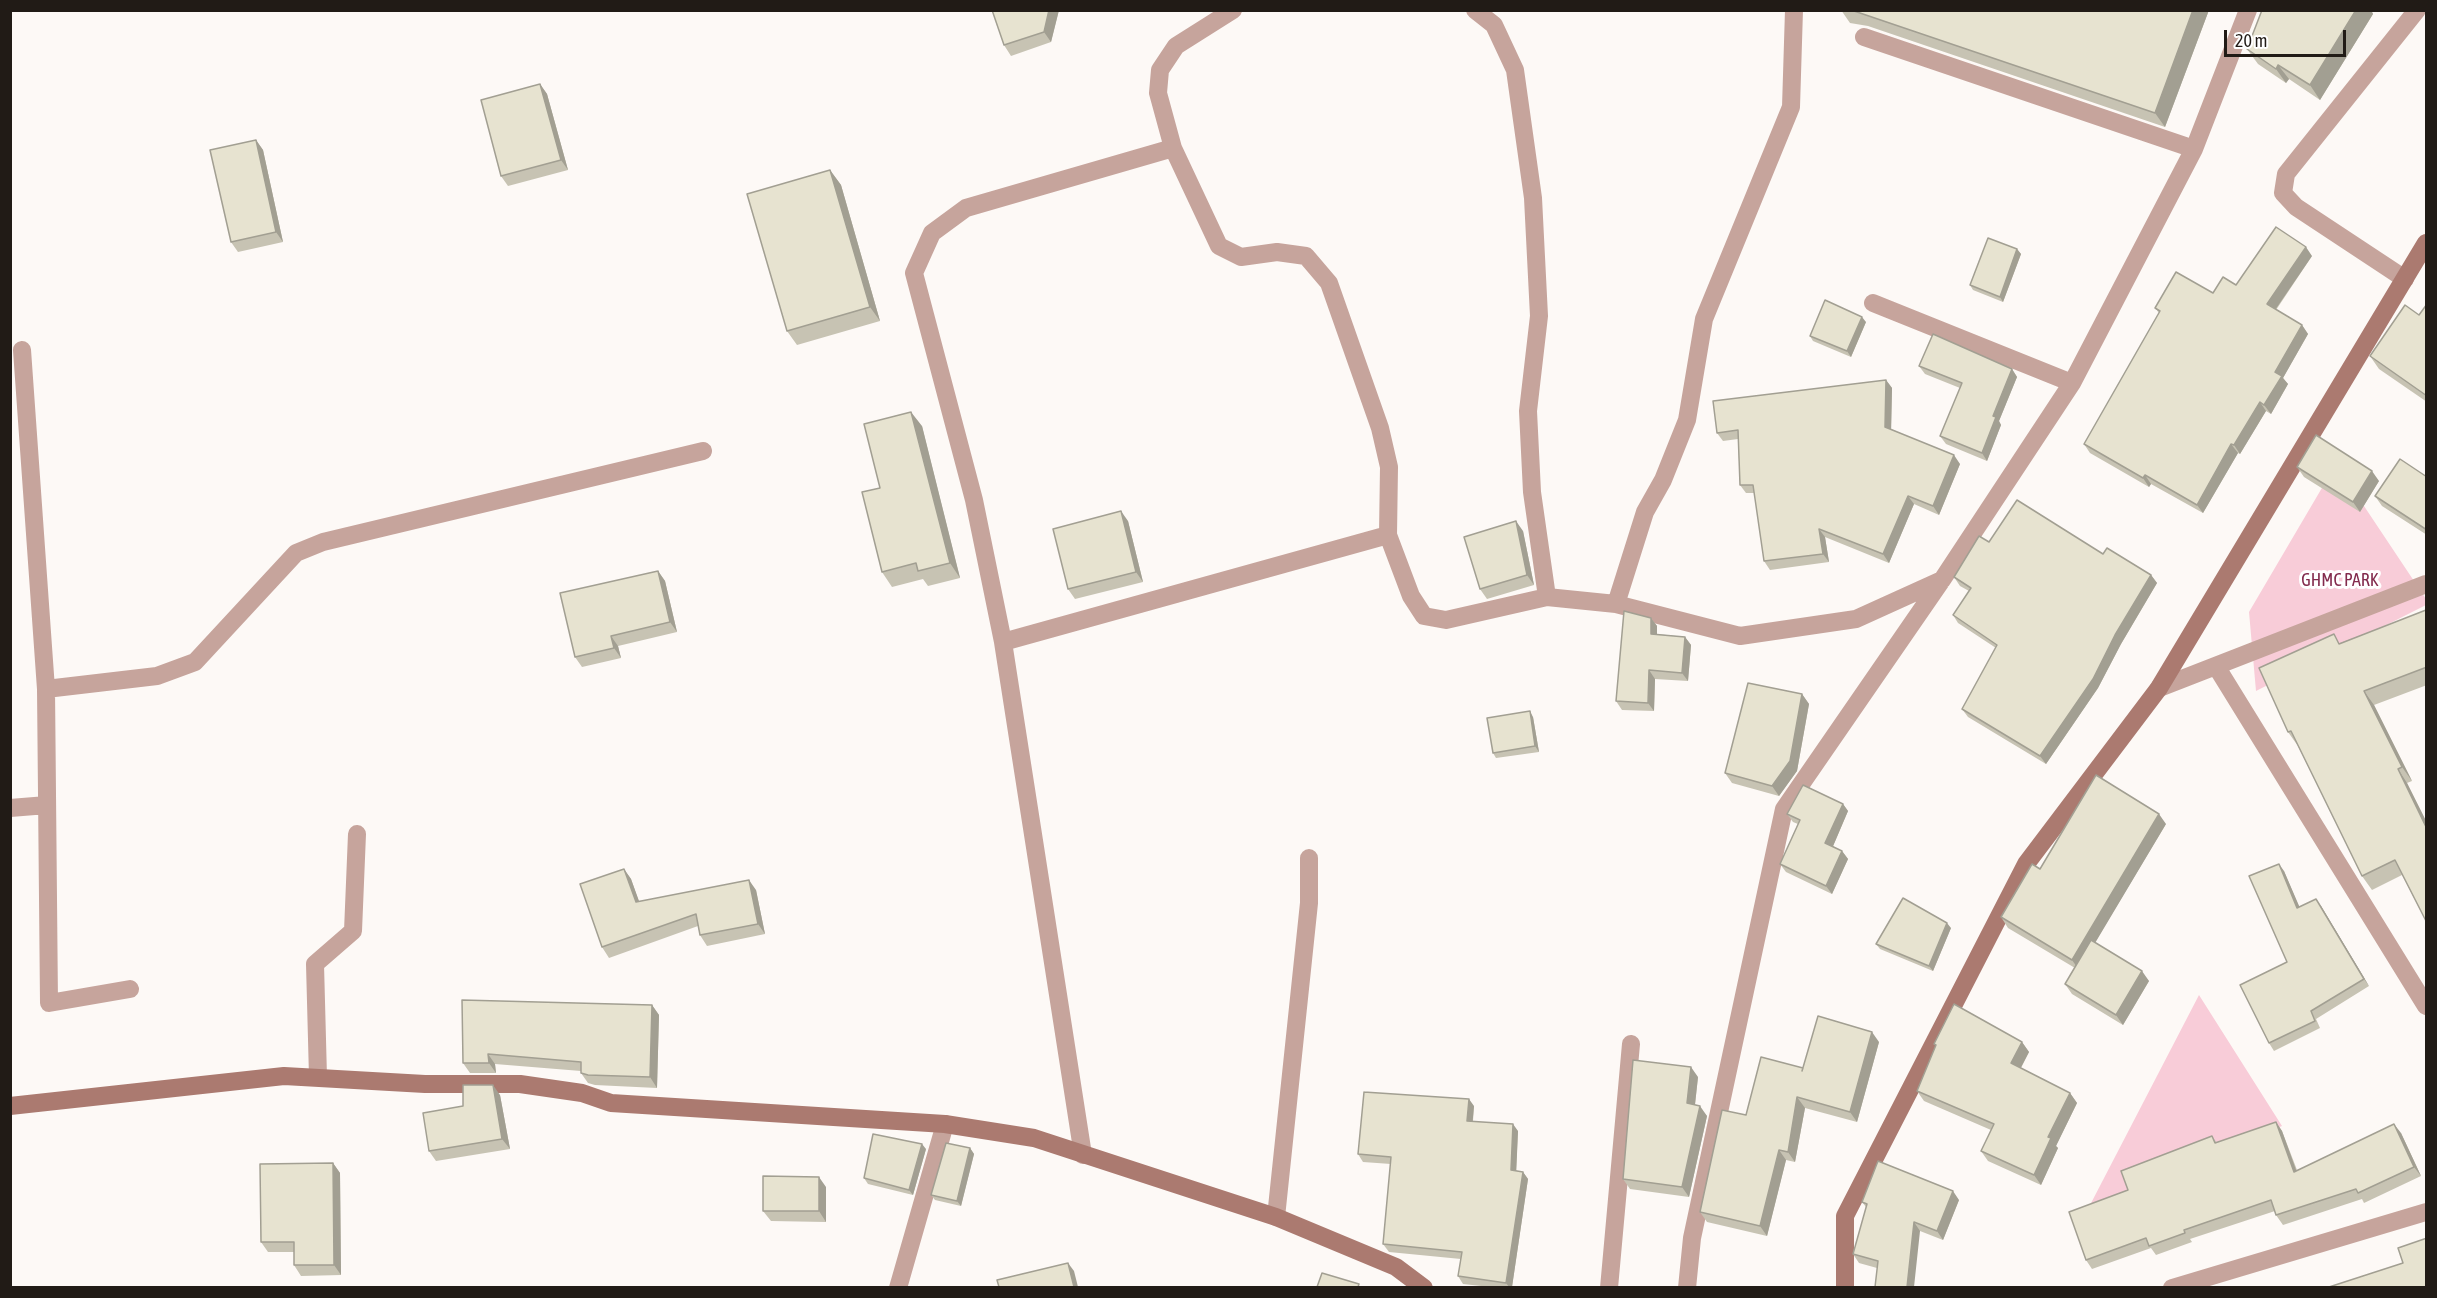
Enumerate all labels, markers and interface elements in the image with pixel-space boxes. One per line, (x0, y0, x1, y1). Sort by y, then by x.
scale bar (2227, 18, 2348, 56)
text: 20 m (2235, 30, 2267, 51)
park label: GHMC PARK (2301, 569, 2379, 591)

